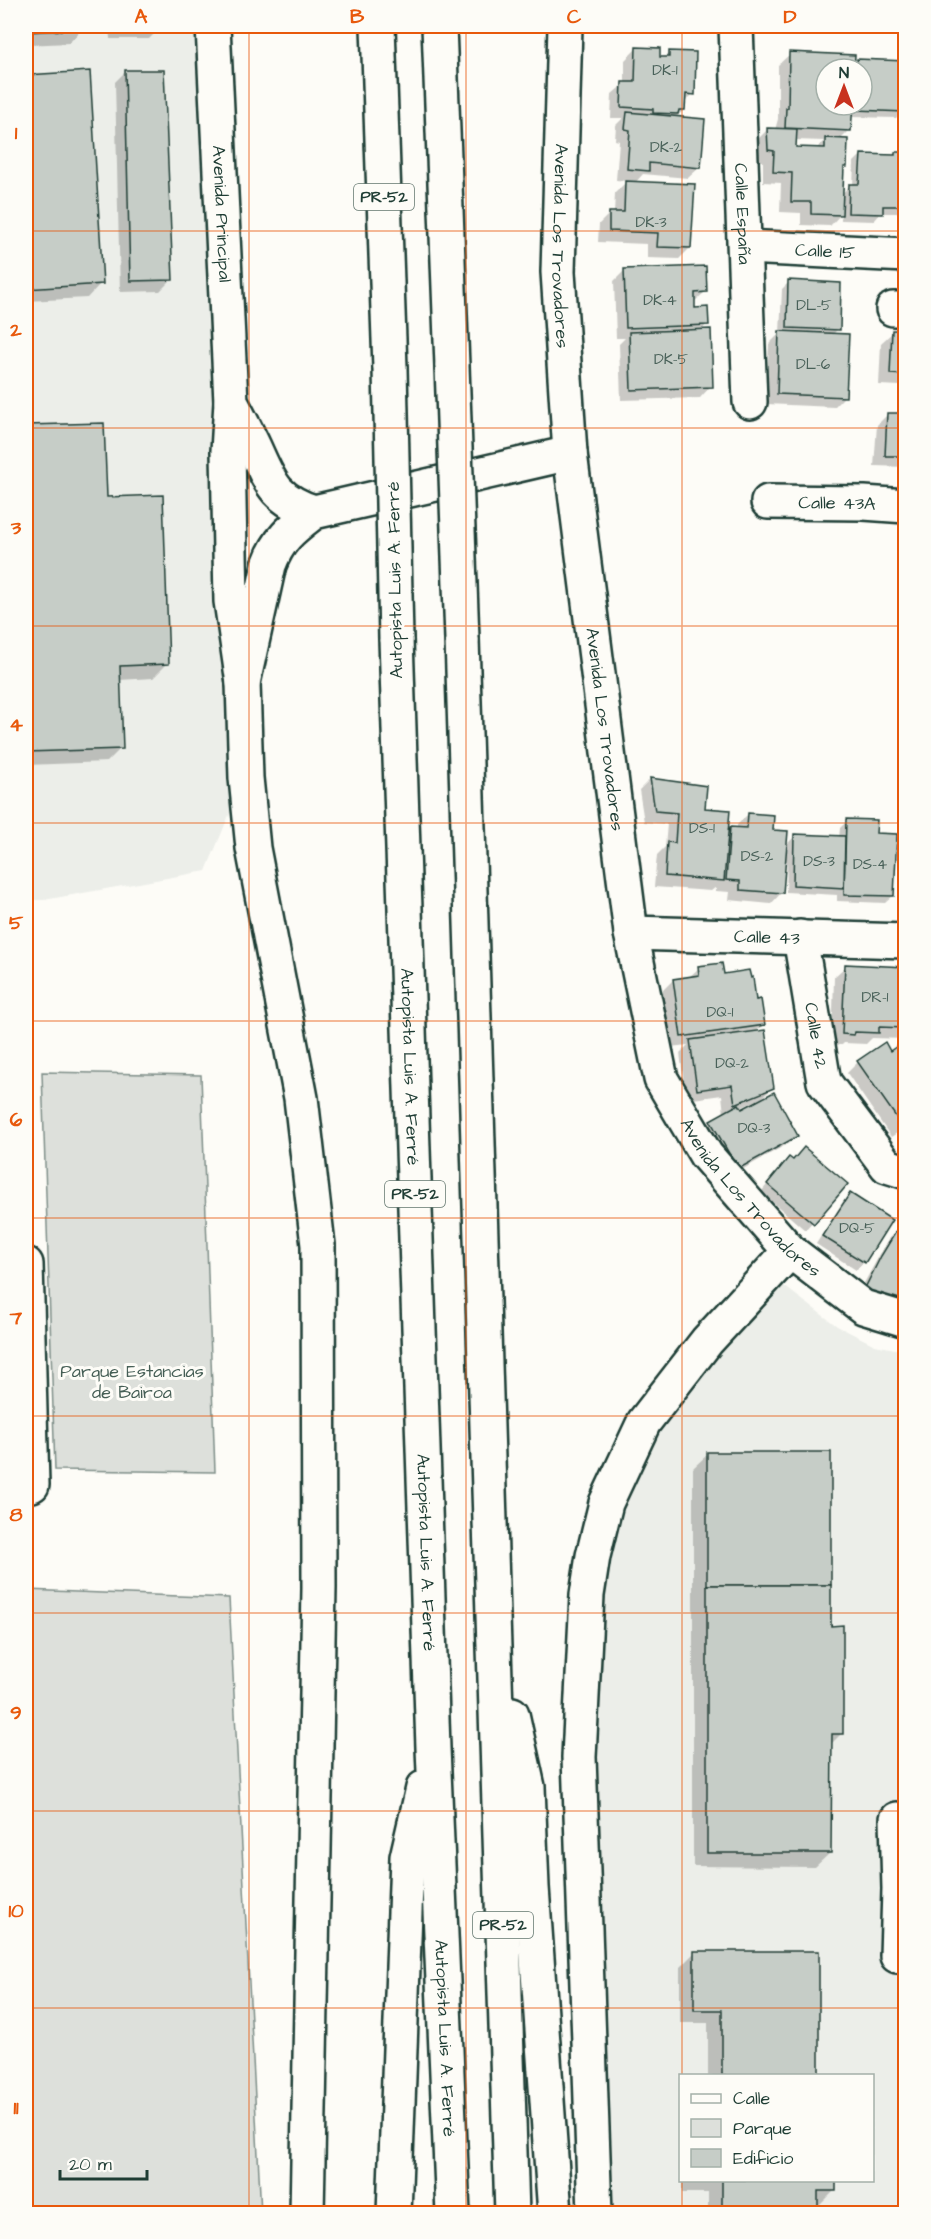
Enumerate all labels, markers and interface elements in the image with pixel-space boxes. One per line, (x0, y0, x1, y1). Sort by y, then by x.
text: A (135, 3, 148, 31)
text: B (350, 3, 365, 31)
text: C (567, 3, 582, 31)
text: D (784, 3, 797, 31)
north arrow (814, 57, 874, 117)
house number: DK-1 (652, 60, 678, 81)
text: N (839, 62, 849, 84)
text: 1 (15, 119, 18, 147)
house number: DK-2 (650, 137, 682, 158)
street label: Avenida Los Trovadores (545, 143, 576, 349)
street label: Avenida Principal (206, 145, 238, 283)
street label: Calle España (729, 163, 757, 265)
road number: PR-52 (354, 184, 414, 210)
house number: DK-3 (635, 212, 667, 233)
street label: Calle 15 (794, 237, 856, 265)
house number: DK-4 (643, 290, 677, 311)
house number: DL-5 (796, 295, 832, 316)
text: 2 (9, 316, 22, 344)
house number: DK-5 (654, 349, 688, 370)
house number: DL-6 (796, 354, 831, 375)
street label: Autopista Luis A. Ferré (381, 481, 409, 679)
street label: Calle 43A (798, 490, 877, 516)
text: 3 (10, 514, 22, 542)
street label: Avenida Los Trovadores (580, 626, 630, 832)
text: 4 (9, 711, 23, 739)
house number: DS-1 (689, 818, 715, 839)
house number: DS-2 (741, 846, 774, 867)
house number: DS-3 (803, 851, 835, 872)
house number: DS-4 (853, 854, 887, 875)
text: 5 (9, 909, 24, 937)
street label: Calle 43 (734, 924, 800, 950)
street label: Autopista Luis A. Ferré (394, 968, 426, 1166)
house number: DR-1 (862, 987, 889, 1008)
street label: Calle 42 (799, 1000, 834, 1072)
house number: DQ-1 (707, 1002, 734, 1023)
house number: DQ-2 (715, 1053, 749, 1074)
text: 6 (10, 1106, 23, 1134)
street label: Avenida Los Trovadores (674, 1113, 826, 1283)
house number: DQ-3 (738, 1118, 771, 1139)
road number: PR-52 (385, 1181, 445, 1207)
house number: DQ-5 (839, 1218, 875, 1239)
text: 7 (9, 1304, 23, 1332)
park label: Parque Estancias de Bairoa (60, 1359, 204, 1405)
street label: Autopista Luis A. Ferré (411, 1453, 442, 1652)
text: 8 (10, 1501, 23, 1529)
text: 9 (10, 1699, 22, 1727)
text: 10 (8, 1897, 24, 1925)
road number: PR-52 (473, 1912, 533, 1938)
street label: Autopista Luis A. Ferré (429, 1939, 462, 2137)
legend (679, 2074, 874, 2182)
text: Calle (733, 2086, 771, 2111)
text: 11 (13, 2094, 19, 2122)
text: Parque (733, 2116, 792, 2141)
scale bar (60, 2143, 147, 2181)
text: Edificio (733, 2146, 793, 2171)
text: 20 m (69, 2152, 112, 2177)

